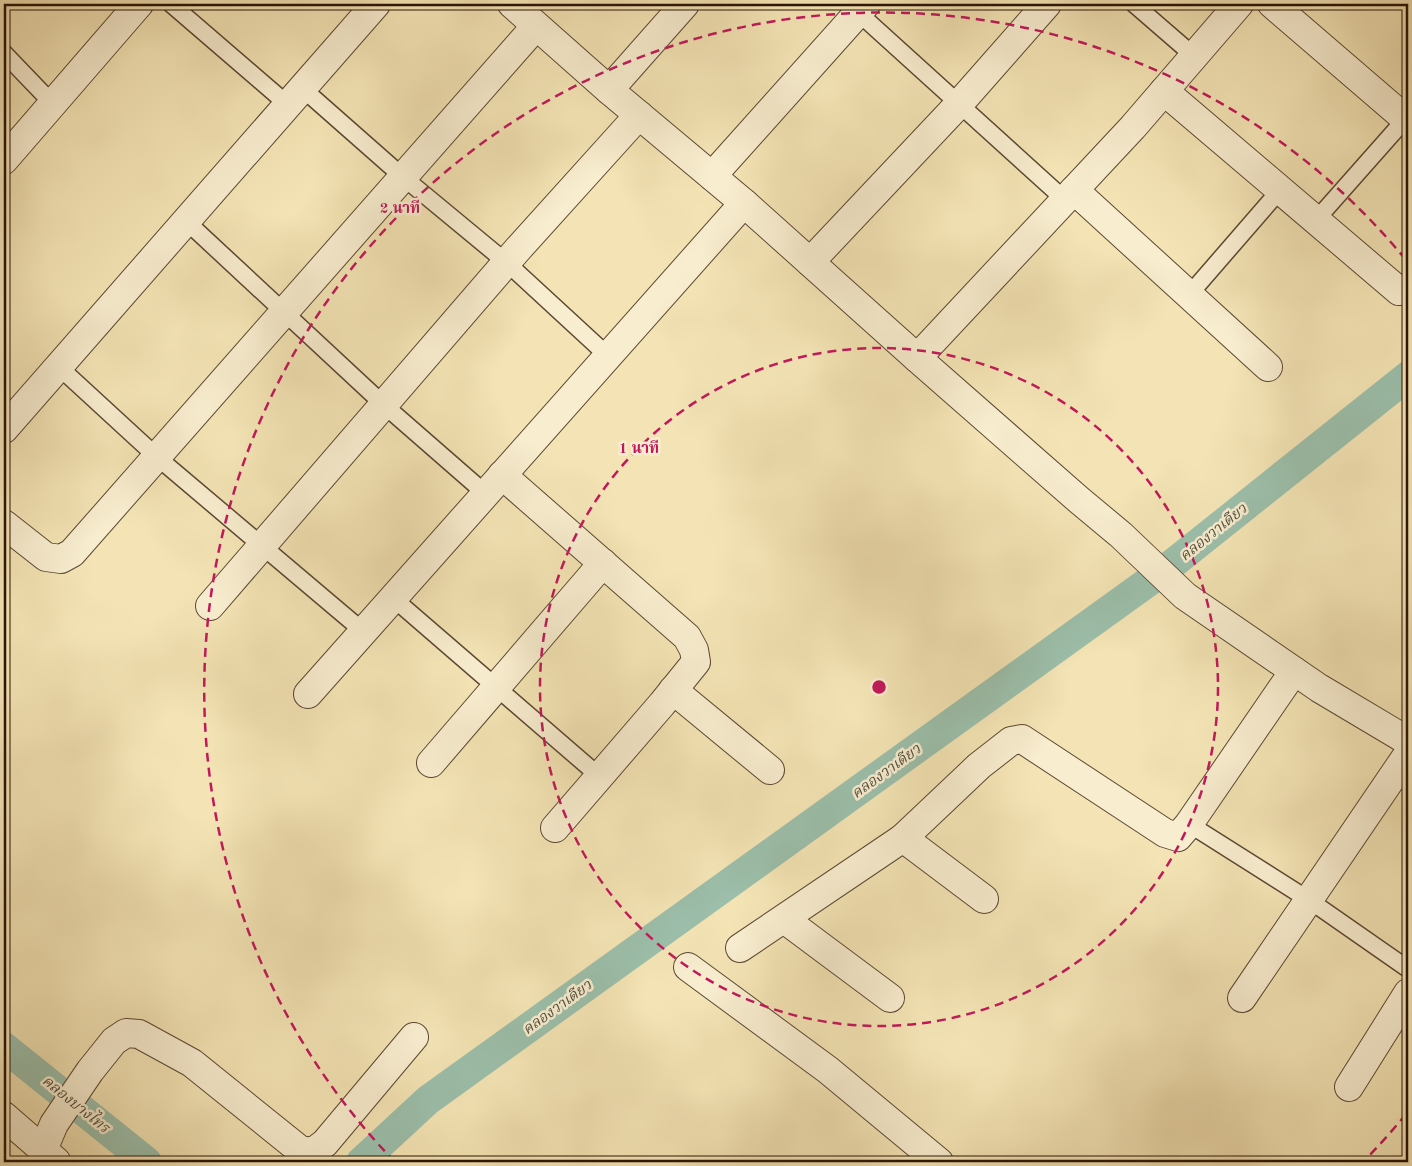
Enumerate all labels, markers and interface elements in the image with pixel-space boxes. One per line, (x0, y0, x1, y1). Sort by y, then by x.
text: 2 นาที (380, 199, 420, 217)
text: 1 นาที (619, 439, 659, 457)
water label: คลองวาเดียว (1176, 499, 1251, 565)
centre of rings (870, 678, 888, 696)
water label: คลองวาเดียว (848, 740, 925, 802)
water label: คลองวาเดียว (519, 976, 596, 1038)
water label: คลองบางไทร (39, 1070, 116, 1138)

